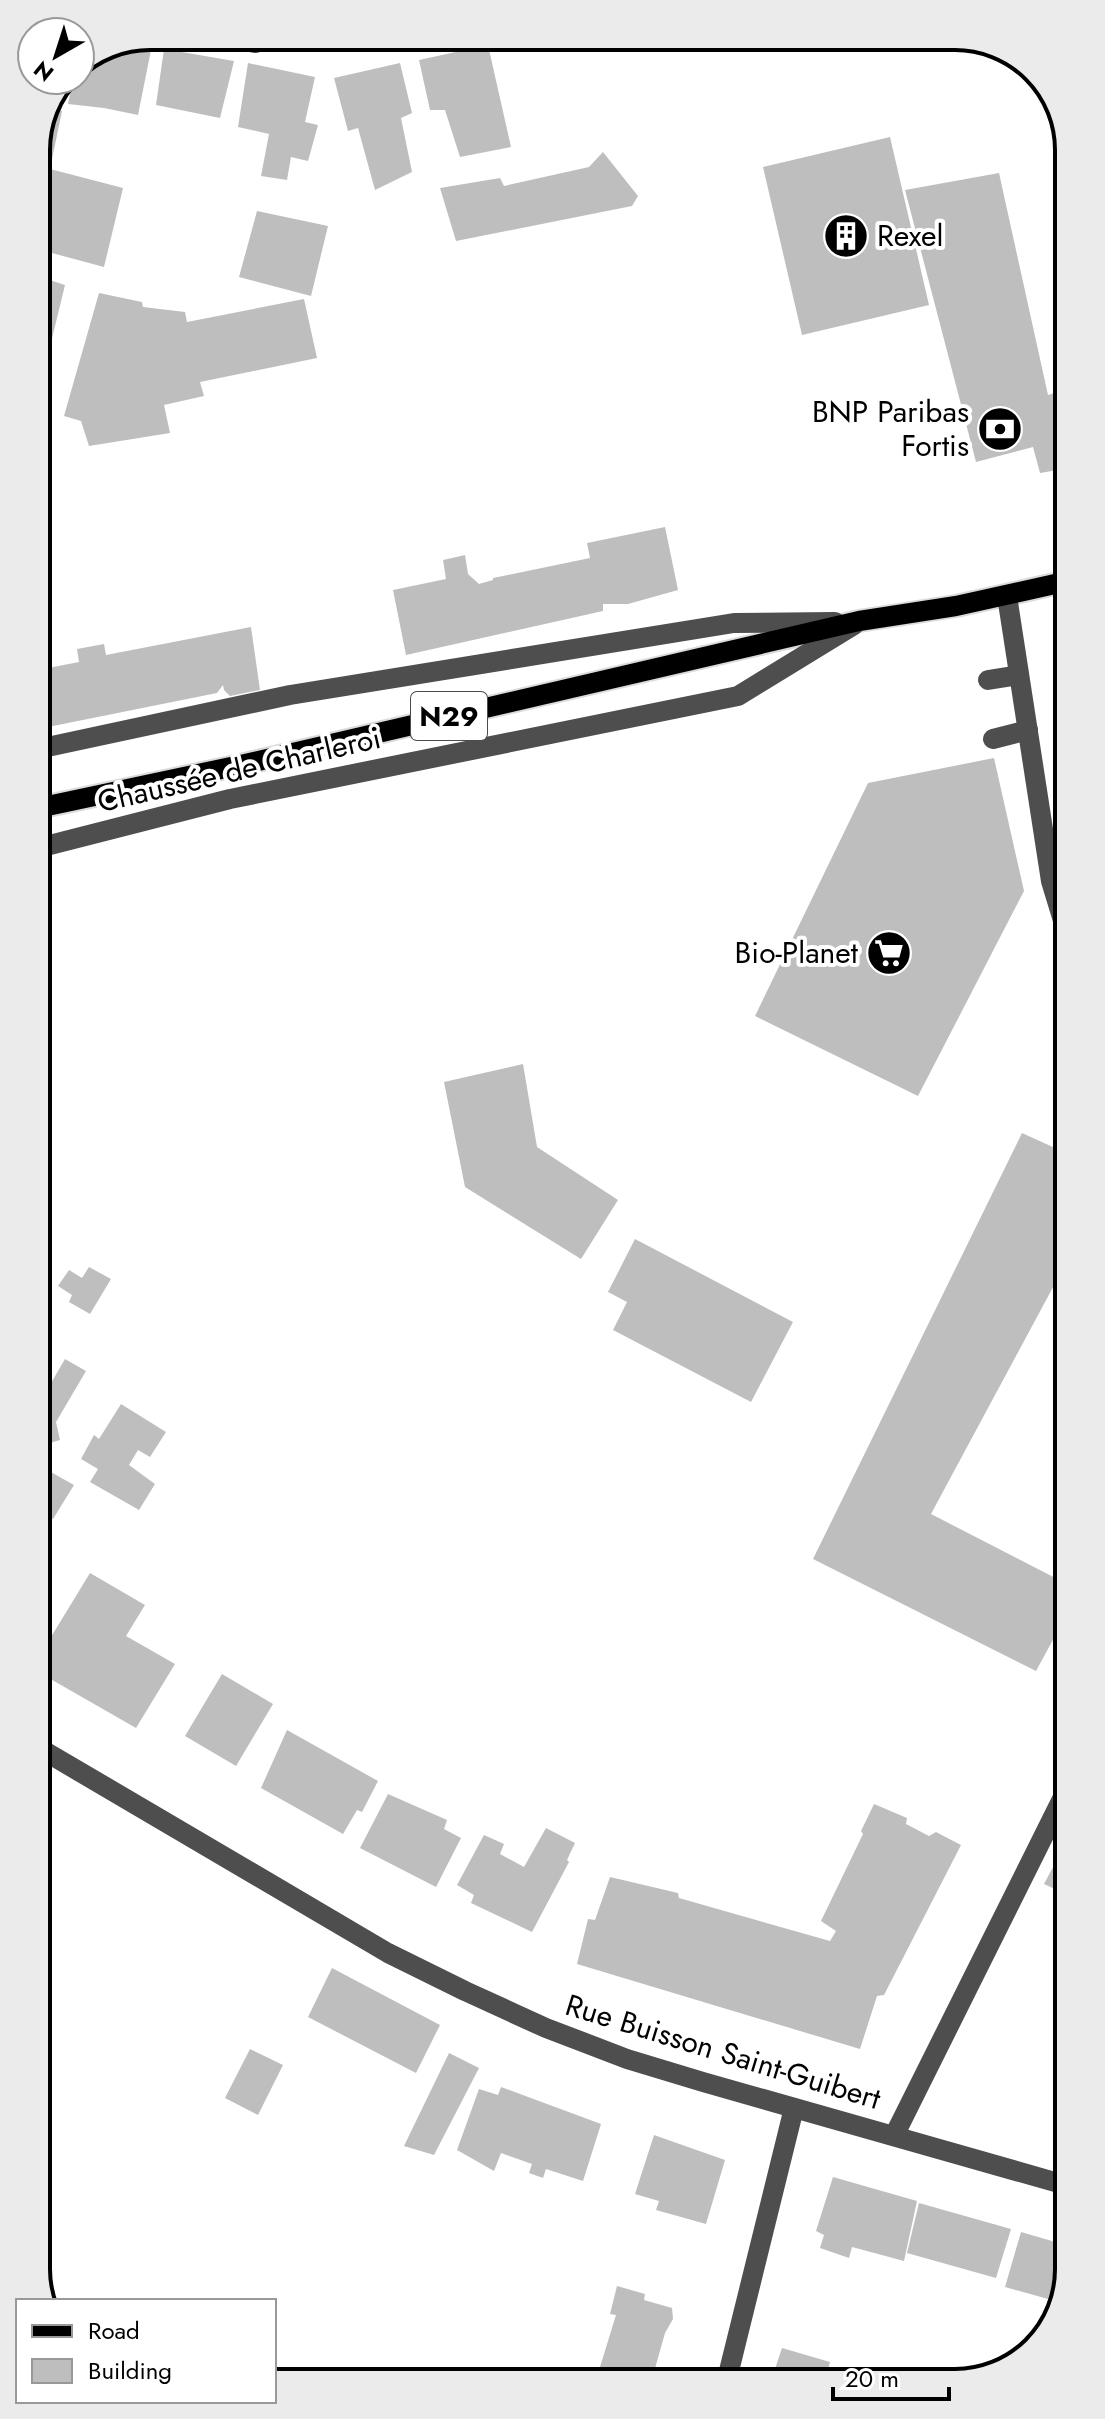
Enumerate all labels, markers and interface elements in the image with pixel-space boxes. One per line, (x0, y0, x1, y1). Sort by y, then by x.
north arrow (16, 16, 96, 96)
text: N (27, 54, 60, 89)
building icon: Rexel (822, 212, 870, 260)
place label: Rexel (877, 214, 943, 257)
place label: BNP Paribas Fortis (812, 390, 969, 467)
bank icon: BNP Paribas Fortis (976, 405, 1024, 453)
road number: N29 (411, 692, 487, 740)
street label: Chaussée de Charleroi (93, 716, 385, 823)
supermarket icon: Bio-Planet (865, 929, 913, 977)
place label: Bio-Planet (735, 931, 859, 974)
street label: Rue Buisson Saint-Guibert (560, 1983, 887, 2120)
legend (16, 2299, 276, 2403)
text: Road (88, 2313, 140, 2348)
scale bar (833, 2351, 949, 2401)
text: Building (88, 2353, 172, 2388)
text: 20 m (845, 2361, 899, 2396)

